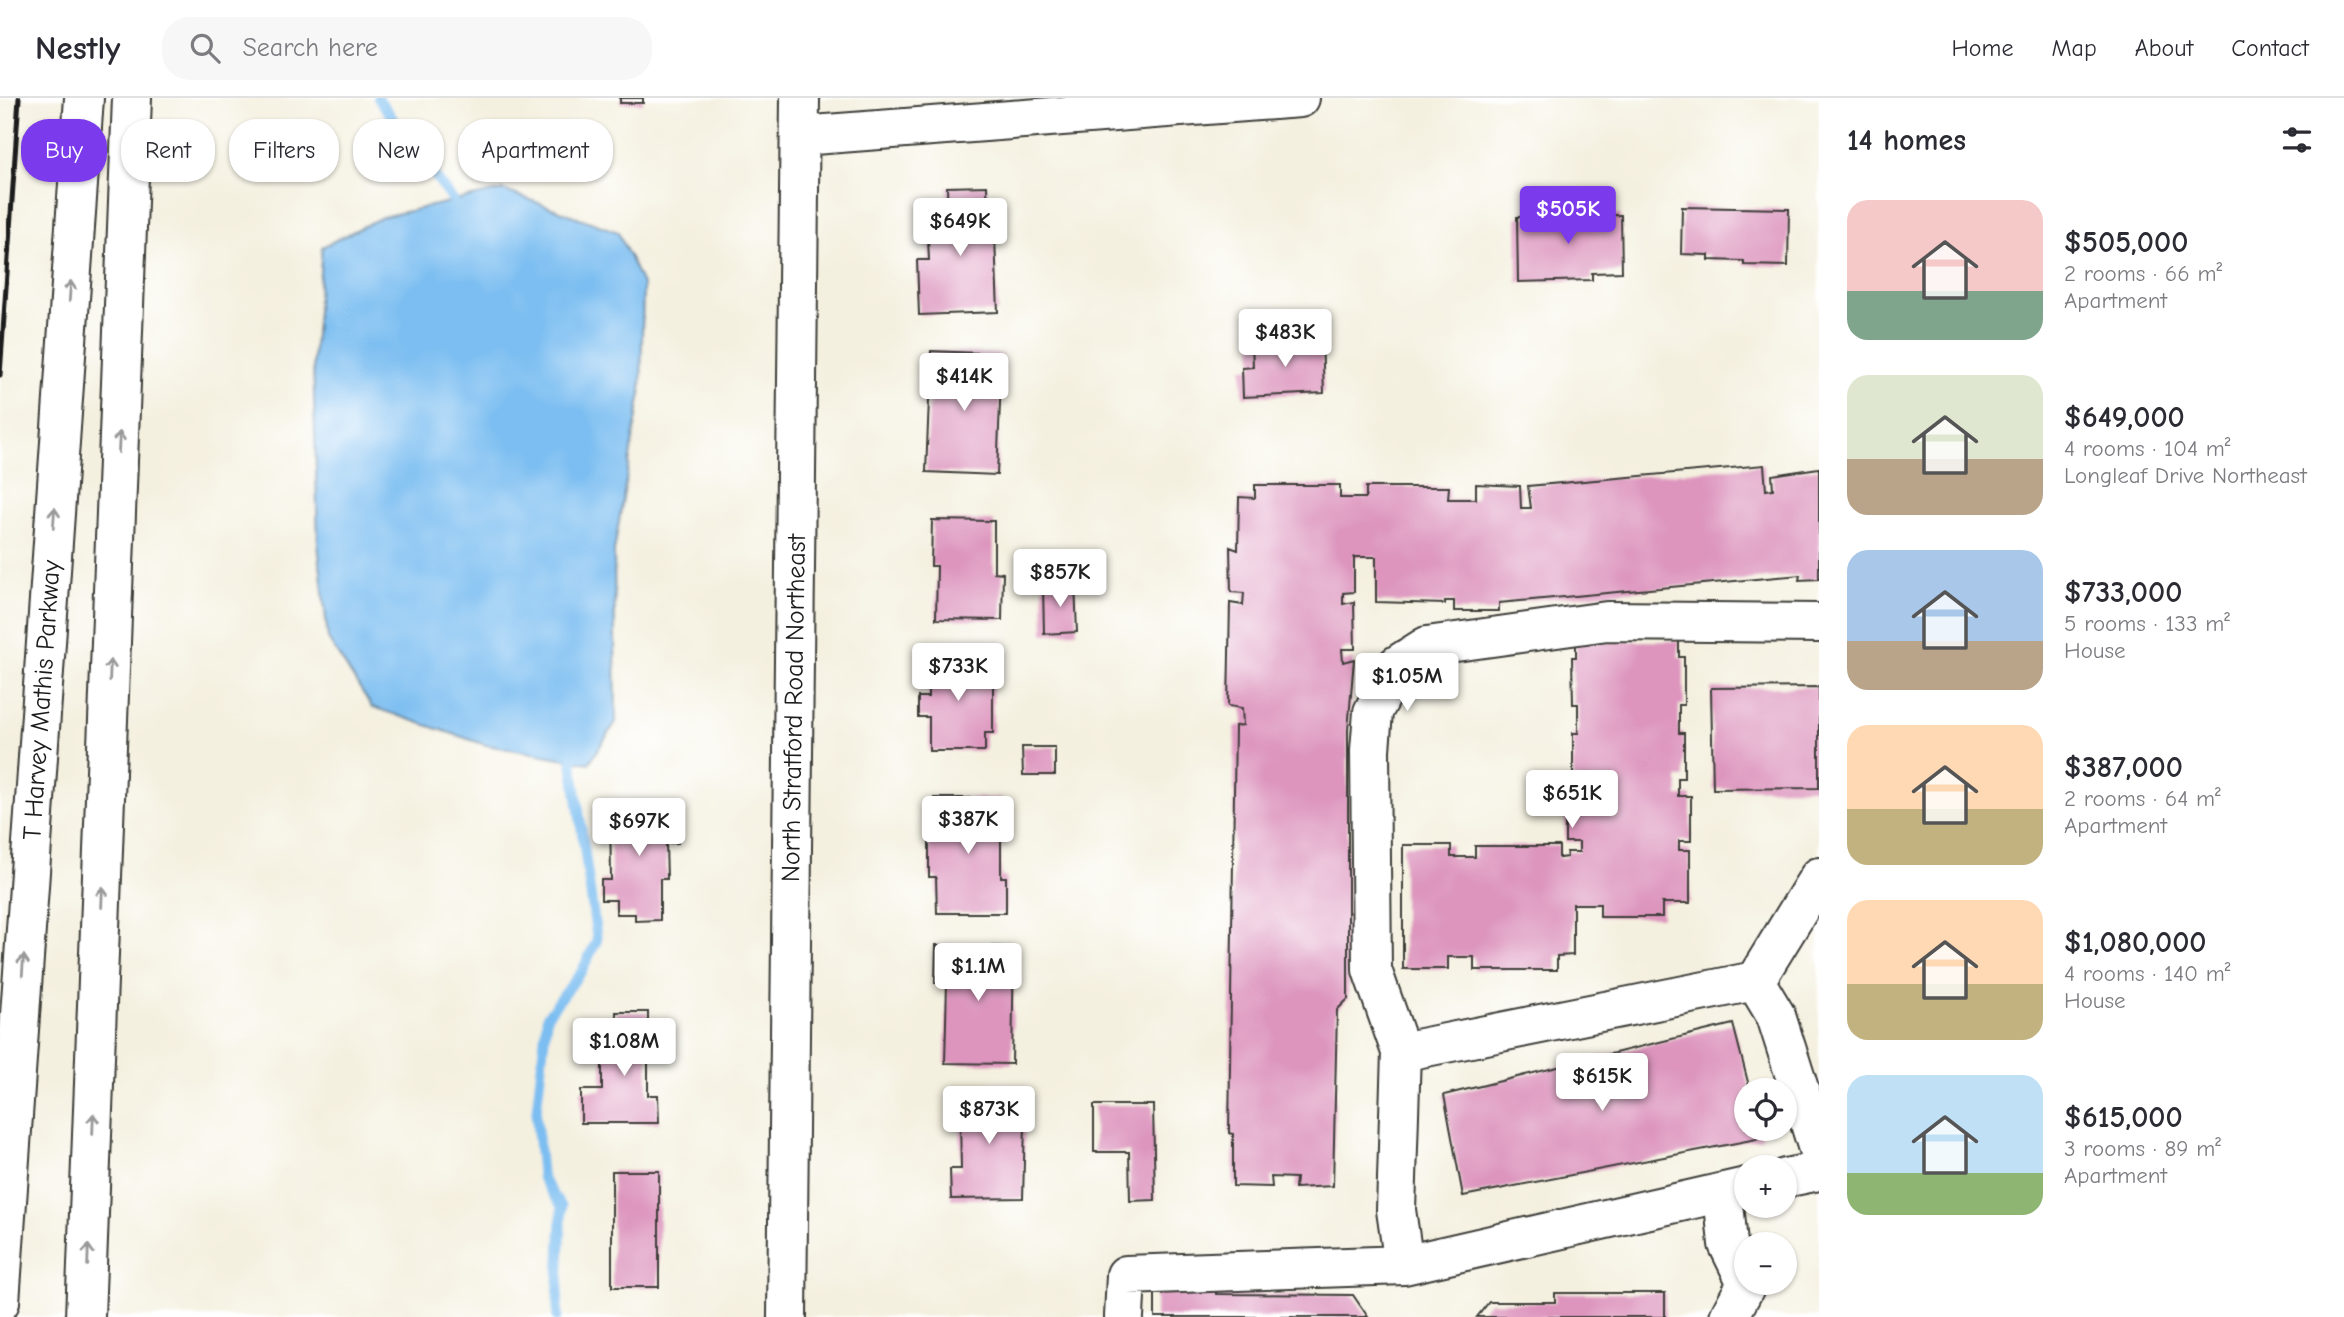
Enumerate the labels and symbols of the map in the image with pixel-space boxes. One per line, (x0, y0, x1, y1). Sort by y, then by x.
pin: $505K (1519, 186, 1617, 246)
pin: $649K (911, 198, 1009, 258)
one-way arrow (64, 281, 77, 303)
pin: $483K (1236, 310, 1334, 369)
pin: $414K (915, 354, 1013, 413)
one-way arrow (112, 431, 125, 454)
one-way arrow (48, 507, 61, 530)
street label: North Stratford Road Northeast (776, 532, 812, 882)
pin: $857K (1011, 550, 1109, 609)
street label: T Harvey Mathis Parkway (17, 559, 67, 841)
pin: $733K (909, 644, 1007, 703)
pin: $1.05M (1350, 654, 1464, 713)
one-way arrow (104, 659, 117, 682)
pin: $651K (1523, 770, 1621, 830)
pin: $387K (919, 796, 1017, 856)
pin: $697K (590, 798, 688, 858)
one-way arrow (95, 886, 109, 909)
pin: $1.1M (929, 944, 1027, 1003)
one-way arrow (17, 954, 30, 977)
pin: $1.08M (567, 1018, 681, 1078)
pin: $615K (1553, 1054, 1651, 1113)
pin: $873K (940, 1086, 1038, 1146)
one-way arrow (87, 1113, 100, 1136)
one-way arrow (81, 1244, 94, 1267)

